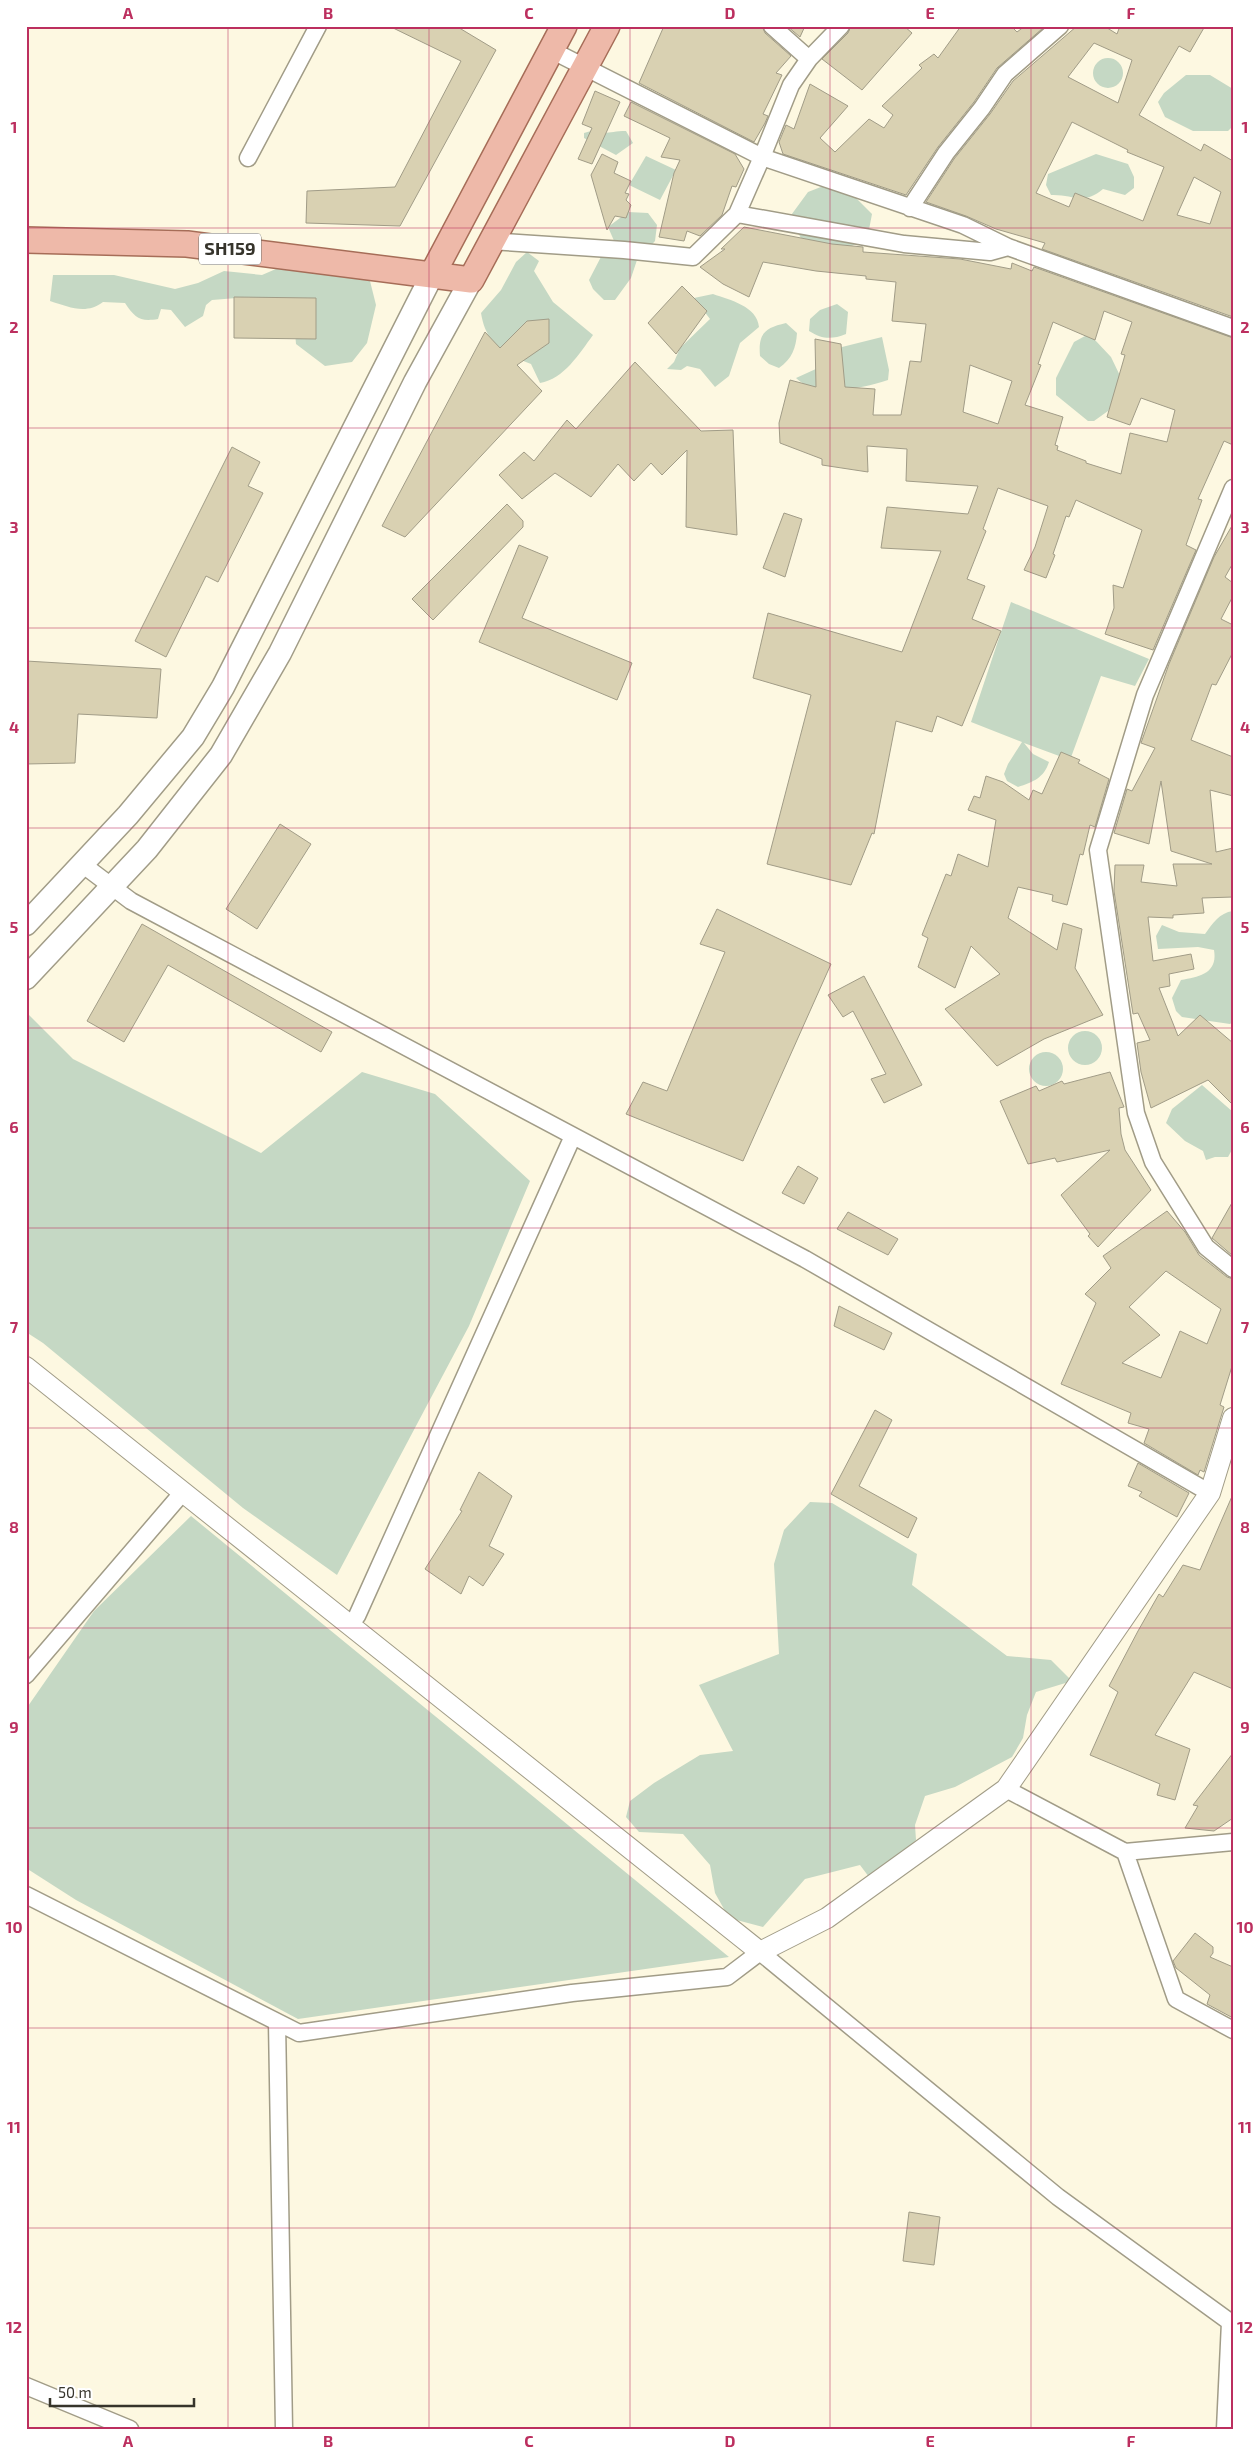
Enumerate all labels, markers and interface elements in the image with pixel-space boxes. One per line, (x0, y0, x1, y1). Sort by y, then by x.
text: A (123, 3, 134, 22)
text: B (323, 3, 333, 22)
text: C (524, 3, 534, 22)
text: D (725, 3, 736, 22)
text: E (925, 3, 935, 22)
text: F (1127, 3, 1136, 22)
text: 1 (11, 117, 17, 136)
text: 1 (1242, 117, 1248, 136)
road number: SH159 (199, 233, 261, 264)
text: 2 (9, 317, 19, 336)
text: 2 (1240, 317, 1250, 336)
text: 3 (9, 517, 19, 536)
text: 3 (1240, 517, 1250, 536)
text: 4 (9, 717, 19, 736)
text: 4 (1240, 717, 1250, 736)
text: 5 (10, 917, 19, 936)
text: 5 (1241, 917, 1250, 936)
text: 6 (9, 1117, 19, 1136)
text: 6 (1240, 1117, 1250, 1136)
text: 7 (10, 1317, 19, 1336)
text: 7 (1241, 1317, 1250, 1336)
text: 8 (9, 1517, 19, 1536)
text: 8 (1240, 1517, 1250, 1536)
text: 9 (9, 1717, 19, 1736)
text: 9 (1240, 1717, 1250, 1736)
text: 10 (5, 1917, 23, 1936)
text: 10 (1236, 1917, 1254, 1936)
text: 11 (7, 2117, 21, 2136)
text: 11 (1238, 2117, 1252, 2136)
text: 12 (6, 2317, 22, 2336)
text: 12 (1237, 2317, 1253, 2336)
scale bar (50, 2375, 194, 2407)
text: 50 m (58, 2383, 92, 2401)
text: A (123, 2431, 134, 2450)
text: B (323, 2431, 333, 2450)
text: C (524, 2431, 534, 2450)
text: D (725, 2431, 736, 2450)
text: E (925, 2431, 935, 2450)
text: F (1127, 2431, 1136, 2450)

